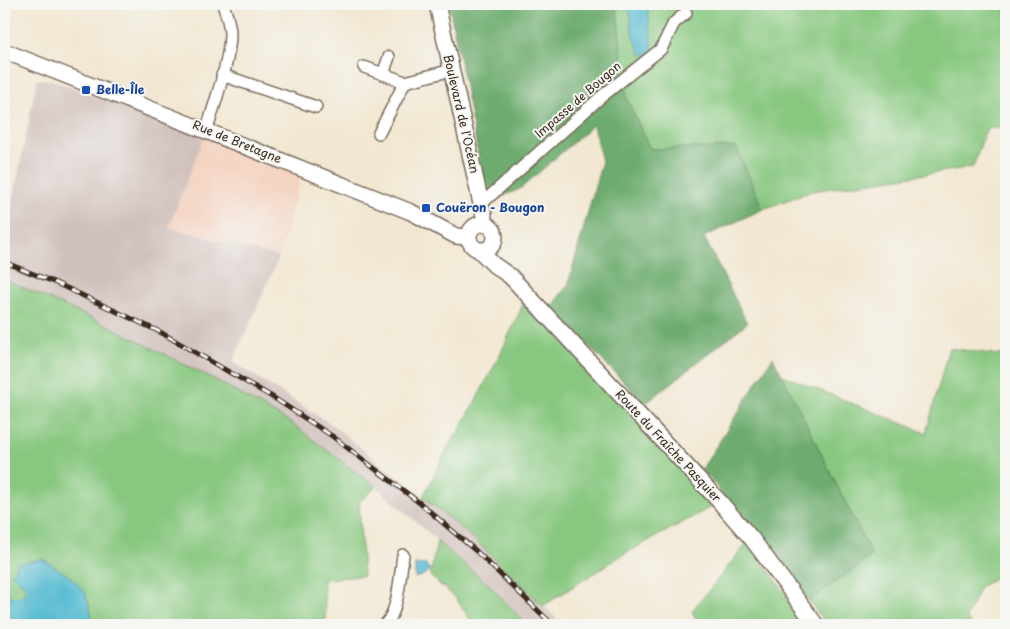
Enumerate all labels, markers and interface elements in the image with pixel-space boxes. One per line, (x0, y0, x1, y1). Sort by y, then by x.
street label: Boulevard de l'Océan (440, 53, 484, 175)
street label: Impasse de Bougon (530, 57, 624, 142)
place label: Belle-Île (96, 80, 145, 98)
marker: Belle-Île (80, 84, 92, 96)
street label: Rue de Bretagne (190, 115, 285, 167)
place label: Couëron - Bougon (436, 198, 544, 216)
marker: Couëron - Bougon (420, 202, 432, 214)
street label: Route du Fraîche Pasquier (612, 385, 726, 506)

